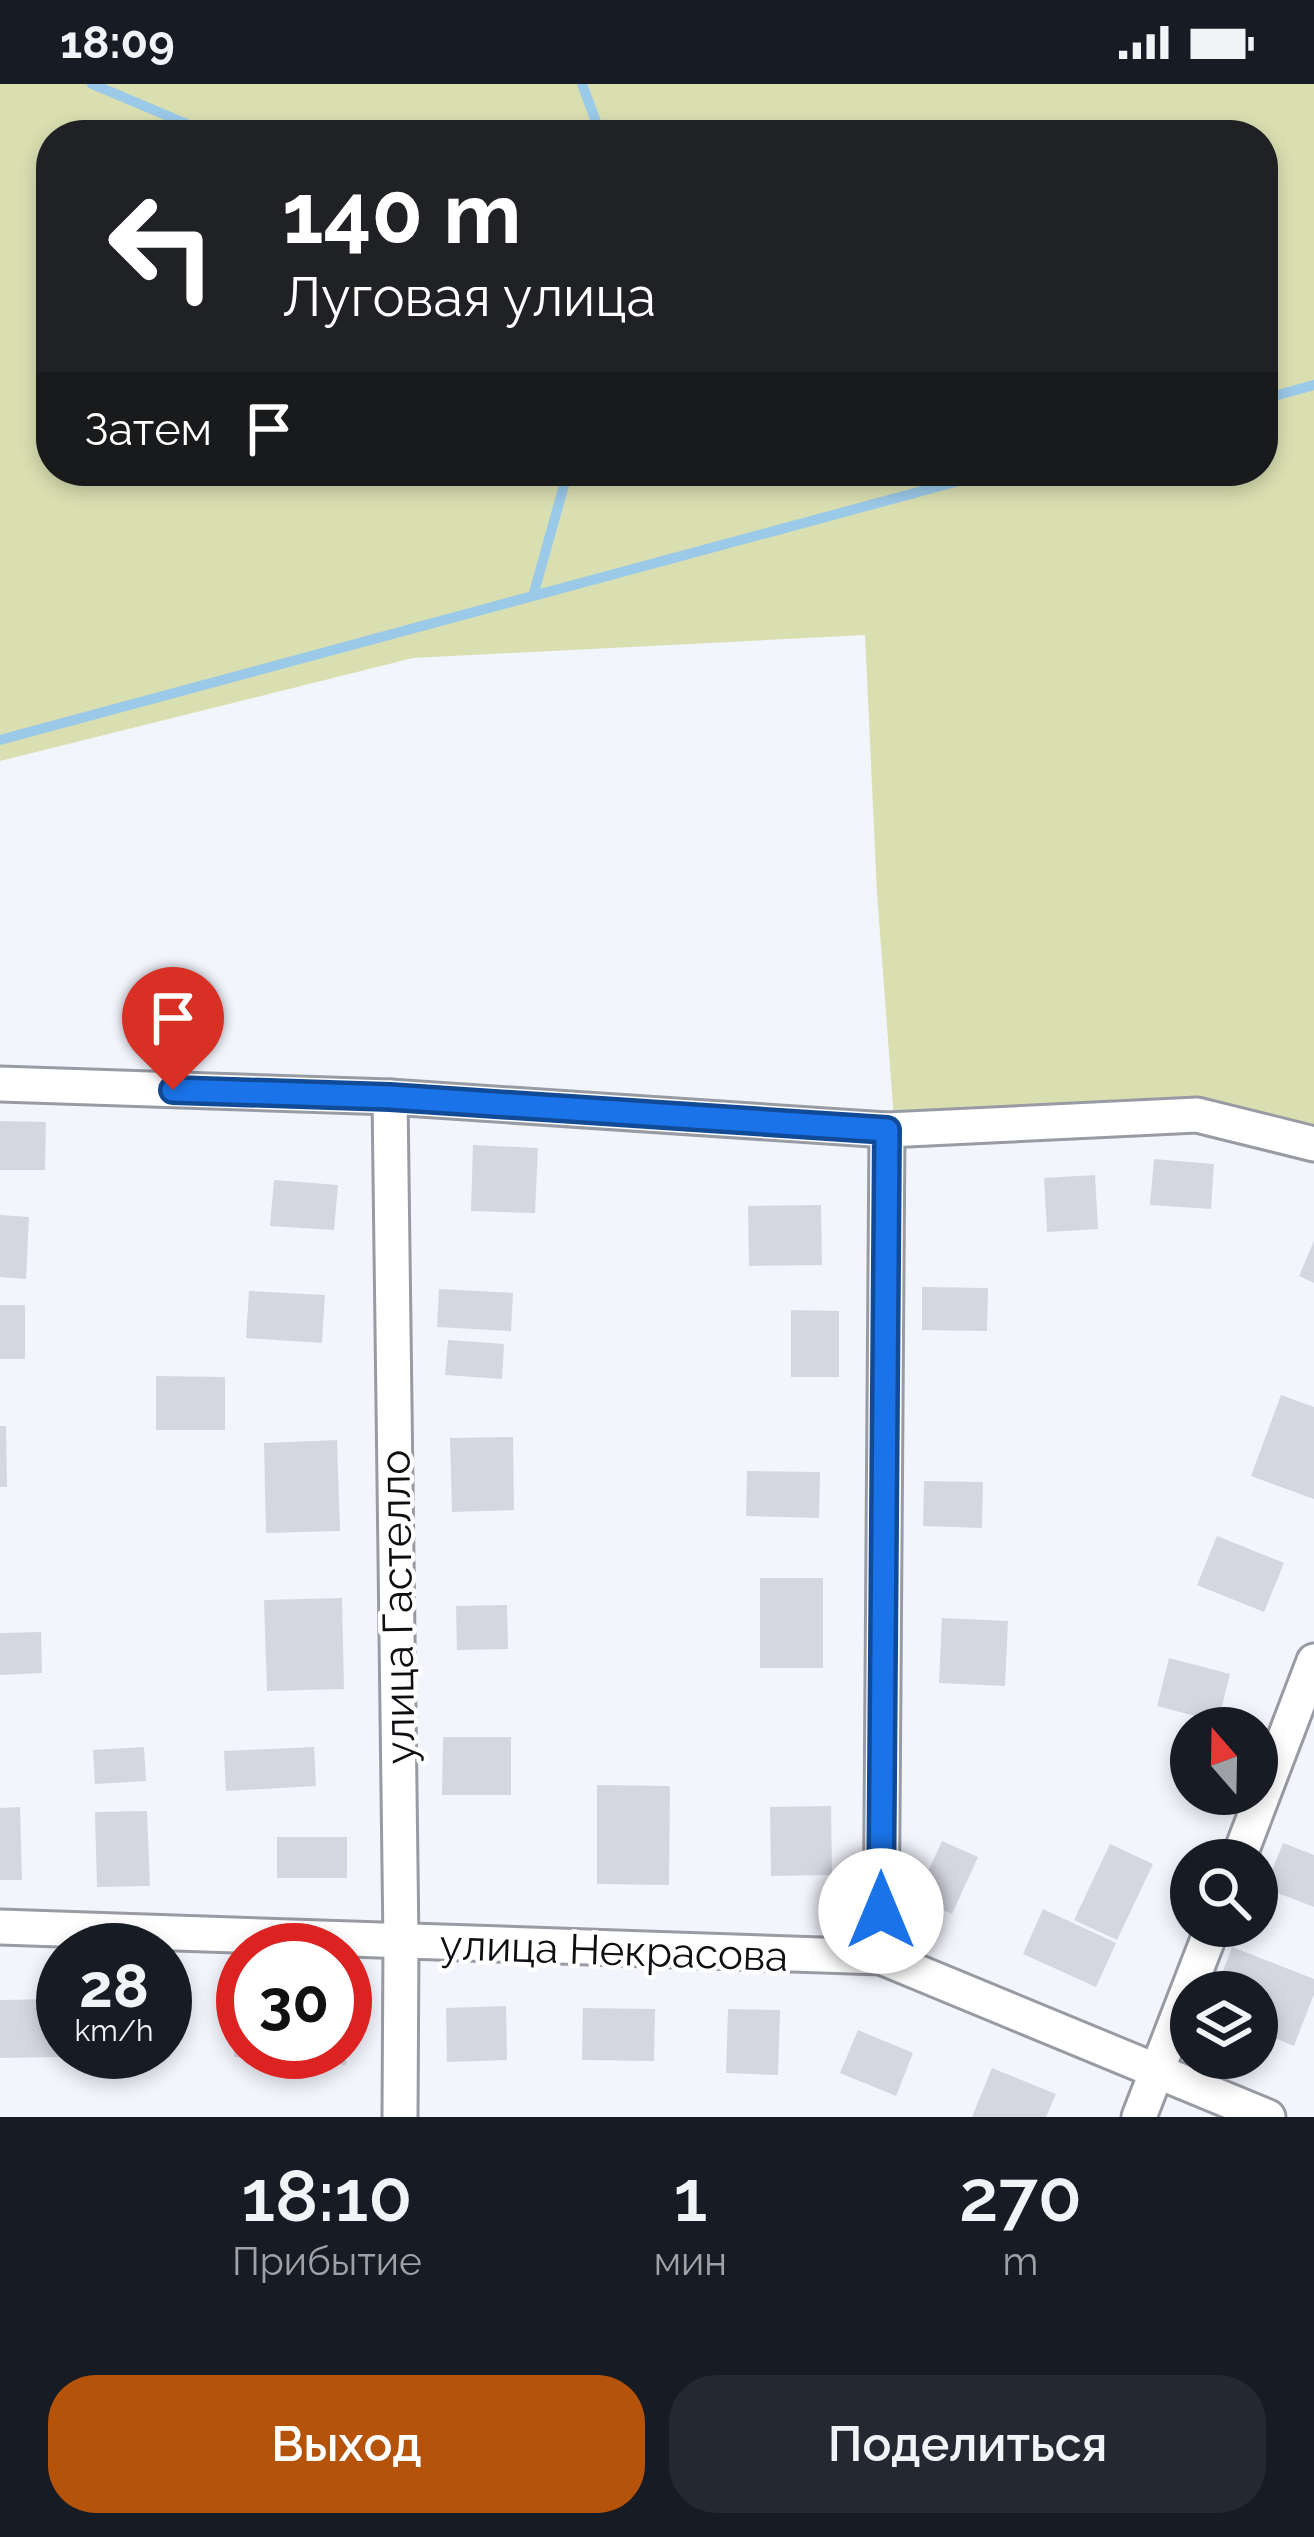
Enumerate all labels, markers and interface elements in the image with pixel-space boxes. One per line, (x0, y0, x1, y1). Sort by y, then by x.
text: 18:09 (60, 16, 175, 69)
text: 140 m (282, 164, 521, 263)
icon: left (84, 168, 240, 324)
text: Луговая улица (282, 265, 656, 329)
icon: arrive (236, 396, 302, 462)
text: Затем (84, 403, 212, 456)
pin (122, 967, 224, 1090)
icon: arrive (140, 985, 206, 1051)
street label: улица Гастелло (370, 1449, 425, 1765)
north arrow (1170, 1707, 1278, 1815)
map controls (1170, 1707, 1278, 2079)
button: search (1170, 1839, 1278, 1947)
position arrow (818, 1848, 944, 1974)
street label: улица Некрасова (439, 1920, 789, 1981)
speed limit sign: 30 (216, 1923, 372, 2079)
text: 28 (79, 1951, 149, 2021)
button: layers (1170, 1971, 1278, 2079)
text: km/h (74, 2013, 154, 2048)
text: 18:10 (241, 2153, 413, 2238)
text: 1 (673, 2153, 707, 2238)
text: 270 (959, 2153, 1082, 2238)
text: Прибытие (232, 2238, 422, 2284)
text: мин (654, 2238, 727, 2284)
text: m (1003, 2238, 1038, 2284)
button: Выход (48, 2375, 645, 2513)
button: Поделиться (669, 2375, 1266, 2513)

